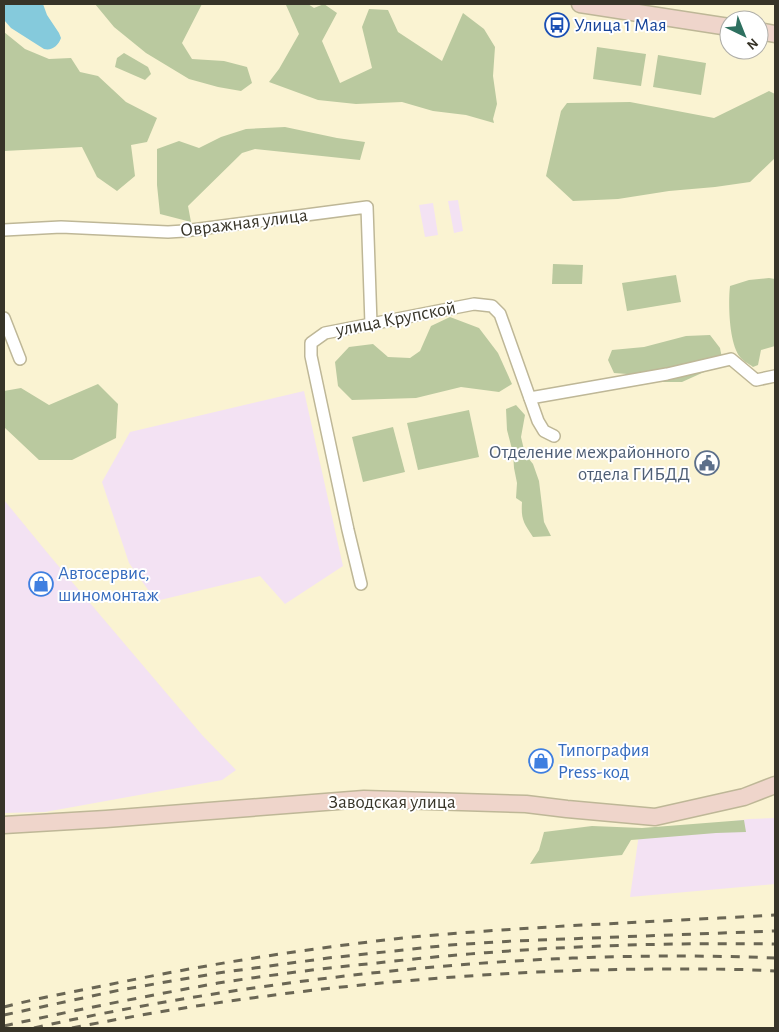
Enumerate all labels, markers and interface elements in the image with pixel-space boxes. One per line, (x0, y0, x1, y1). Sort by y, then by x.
north arrow (719, 10, 769, 60)
bus stop icon: Улица 1 Мая (544, 12, 570, 38)
place label: Улица 1 Мая (574, 16, 667, 35)
text: N (744, 35, 761, 52)
street label: Овражная улица (179, 206, 309, 240)
street label: улица Крупской (334, 298, 457, 340)
place label: Отделение межрайонного отдела ГИБДД (489, 443, 690, 484)
public building icon: Отделение межрайонного отдела ГИБДД (694, 450, 720, 476)
place label: Автосервис, шиномонтаж (58, 564, 159, 605)
shop icon: Автосервис, шиномонтаж (28, 571, 54, 597)
place label: Типография Press-код (558, 741, 649, 782)
shop icon: Типография Press-код (528, 748, 554, 774)
street label: Заводская улица (328, 793, 456, 812)

